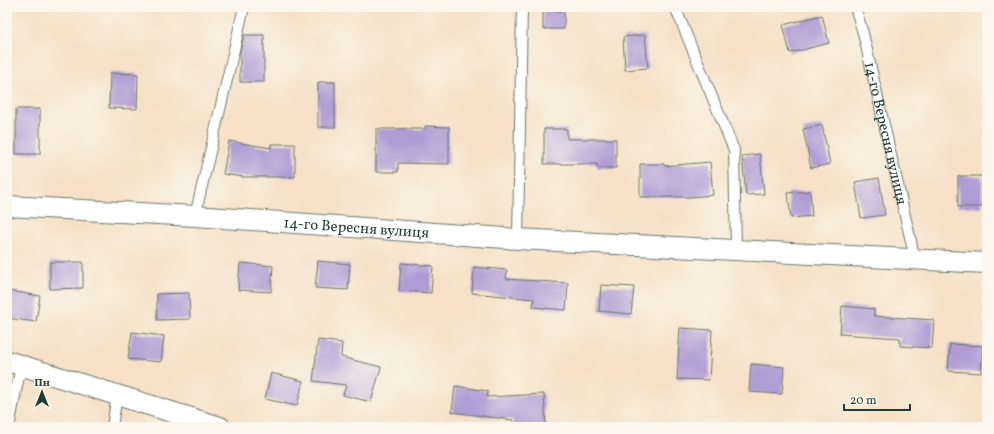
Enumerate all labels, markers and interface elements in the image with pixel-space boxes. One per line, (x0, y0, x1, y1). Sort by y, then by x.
street label: 14-го Вересня вулиця (858, 60, 911, 207)
street label: 14-го Вересня вулиця (283, 213, 430, 245)
north arrow (22, 372, 62, 412)
text: Пн (34, 376, 50, 391)
scale bar (844, 386, 910, 412)
text: 20 m (850, 393, 877, 409)

